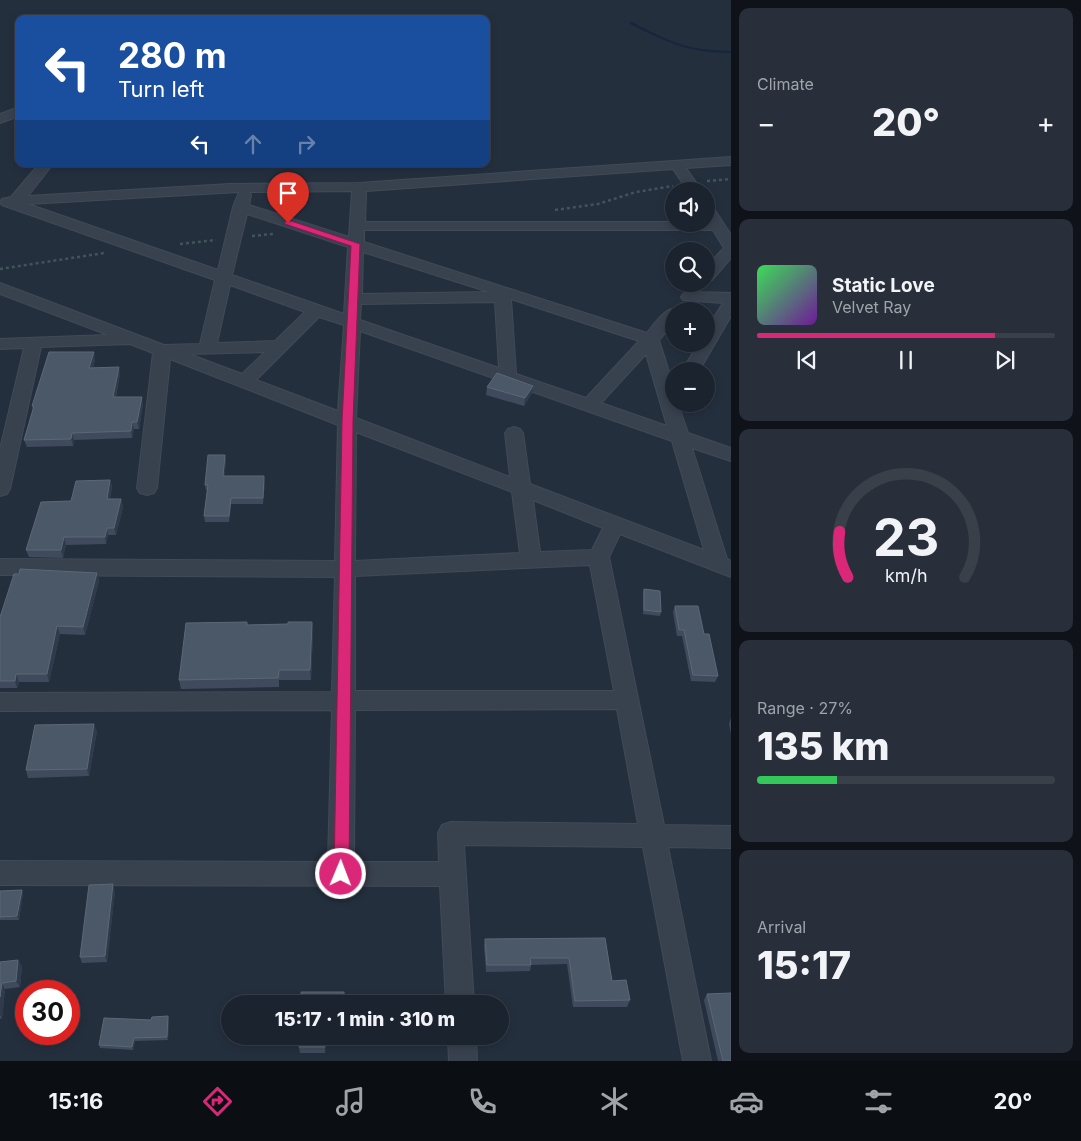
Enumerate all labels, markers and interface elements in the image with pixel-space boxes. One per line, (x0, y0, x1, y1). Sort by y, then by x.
text: 280 m (118, 34, 227, 76)
icon: left (35, 35, 100, 100)
text: Climate (757, 74, 814, 94)
text: Turn left (118, 76, 204, 102)
text: 20° (872, 99, 940, 145)
text: − (757, 106, 776, 140)
text: + (1036, 106, 1055, 140)
icon: left (186, 130, 214, 158)
icon: ahead (239, 130, 267, 158)
icon: right (292, 130, 320, 158)
pin (267, 172, 309, 223)
icon: arrive (274, 179, 302, 207)
map controls (665, 182, 715, 412)
button: sound (665, 182, 715, 232)
button: search (665, 242, 715, 292)
text: Static Love (832, 274, 935, 297)
text: Velvet Ray (832, 297, 911, 317)
button: + (665, 302, 715, 352)
icon: previous (793, 346, 821, 374)
icon: pause (892, 346, 920, 374)
icon: next (991, 346, 1019, 374)
button: − (665, 362, 715, 412)
text: 23 (873, 506, 939, 569)
text: km/h (885, 565, 927, 586)
text: Range · 27% (757, 698, 853, 718)
text: 135 km (757, 723, 890, 769)
position arrow (314, 847, 366, 899)
text: Arrival (757, 917, 806, 937)
text: 15:17 (757, 942, 851, 988)
speed limit sign: 30 (15, 980, 80, 1045)
text: 15:17 · 1 min · 310 m (275, 1008, 455, 1031)
icon: directions (200, 1084, 235, 1119)
icon: music (333, 1084, 368, 1119)
icon: phone (465, 1084, 500, 1119)
icon: climate (597, 1084, 632, 1119)
icon: car (729, 1084, 764, 1119)
icon: filters (861, 1084, 896, 1119)
text: 15:16 (49, 1088, 103, 1114)
text: 20° (994, 1088, 1032, 1114)

